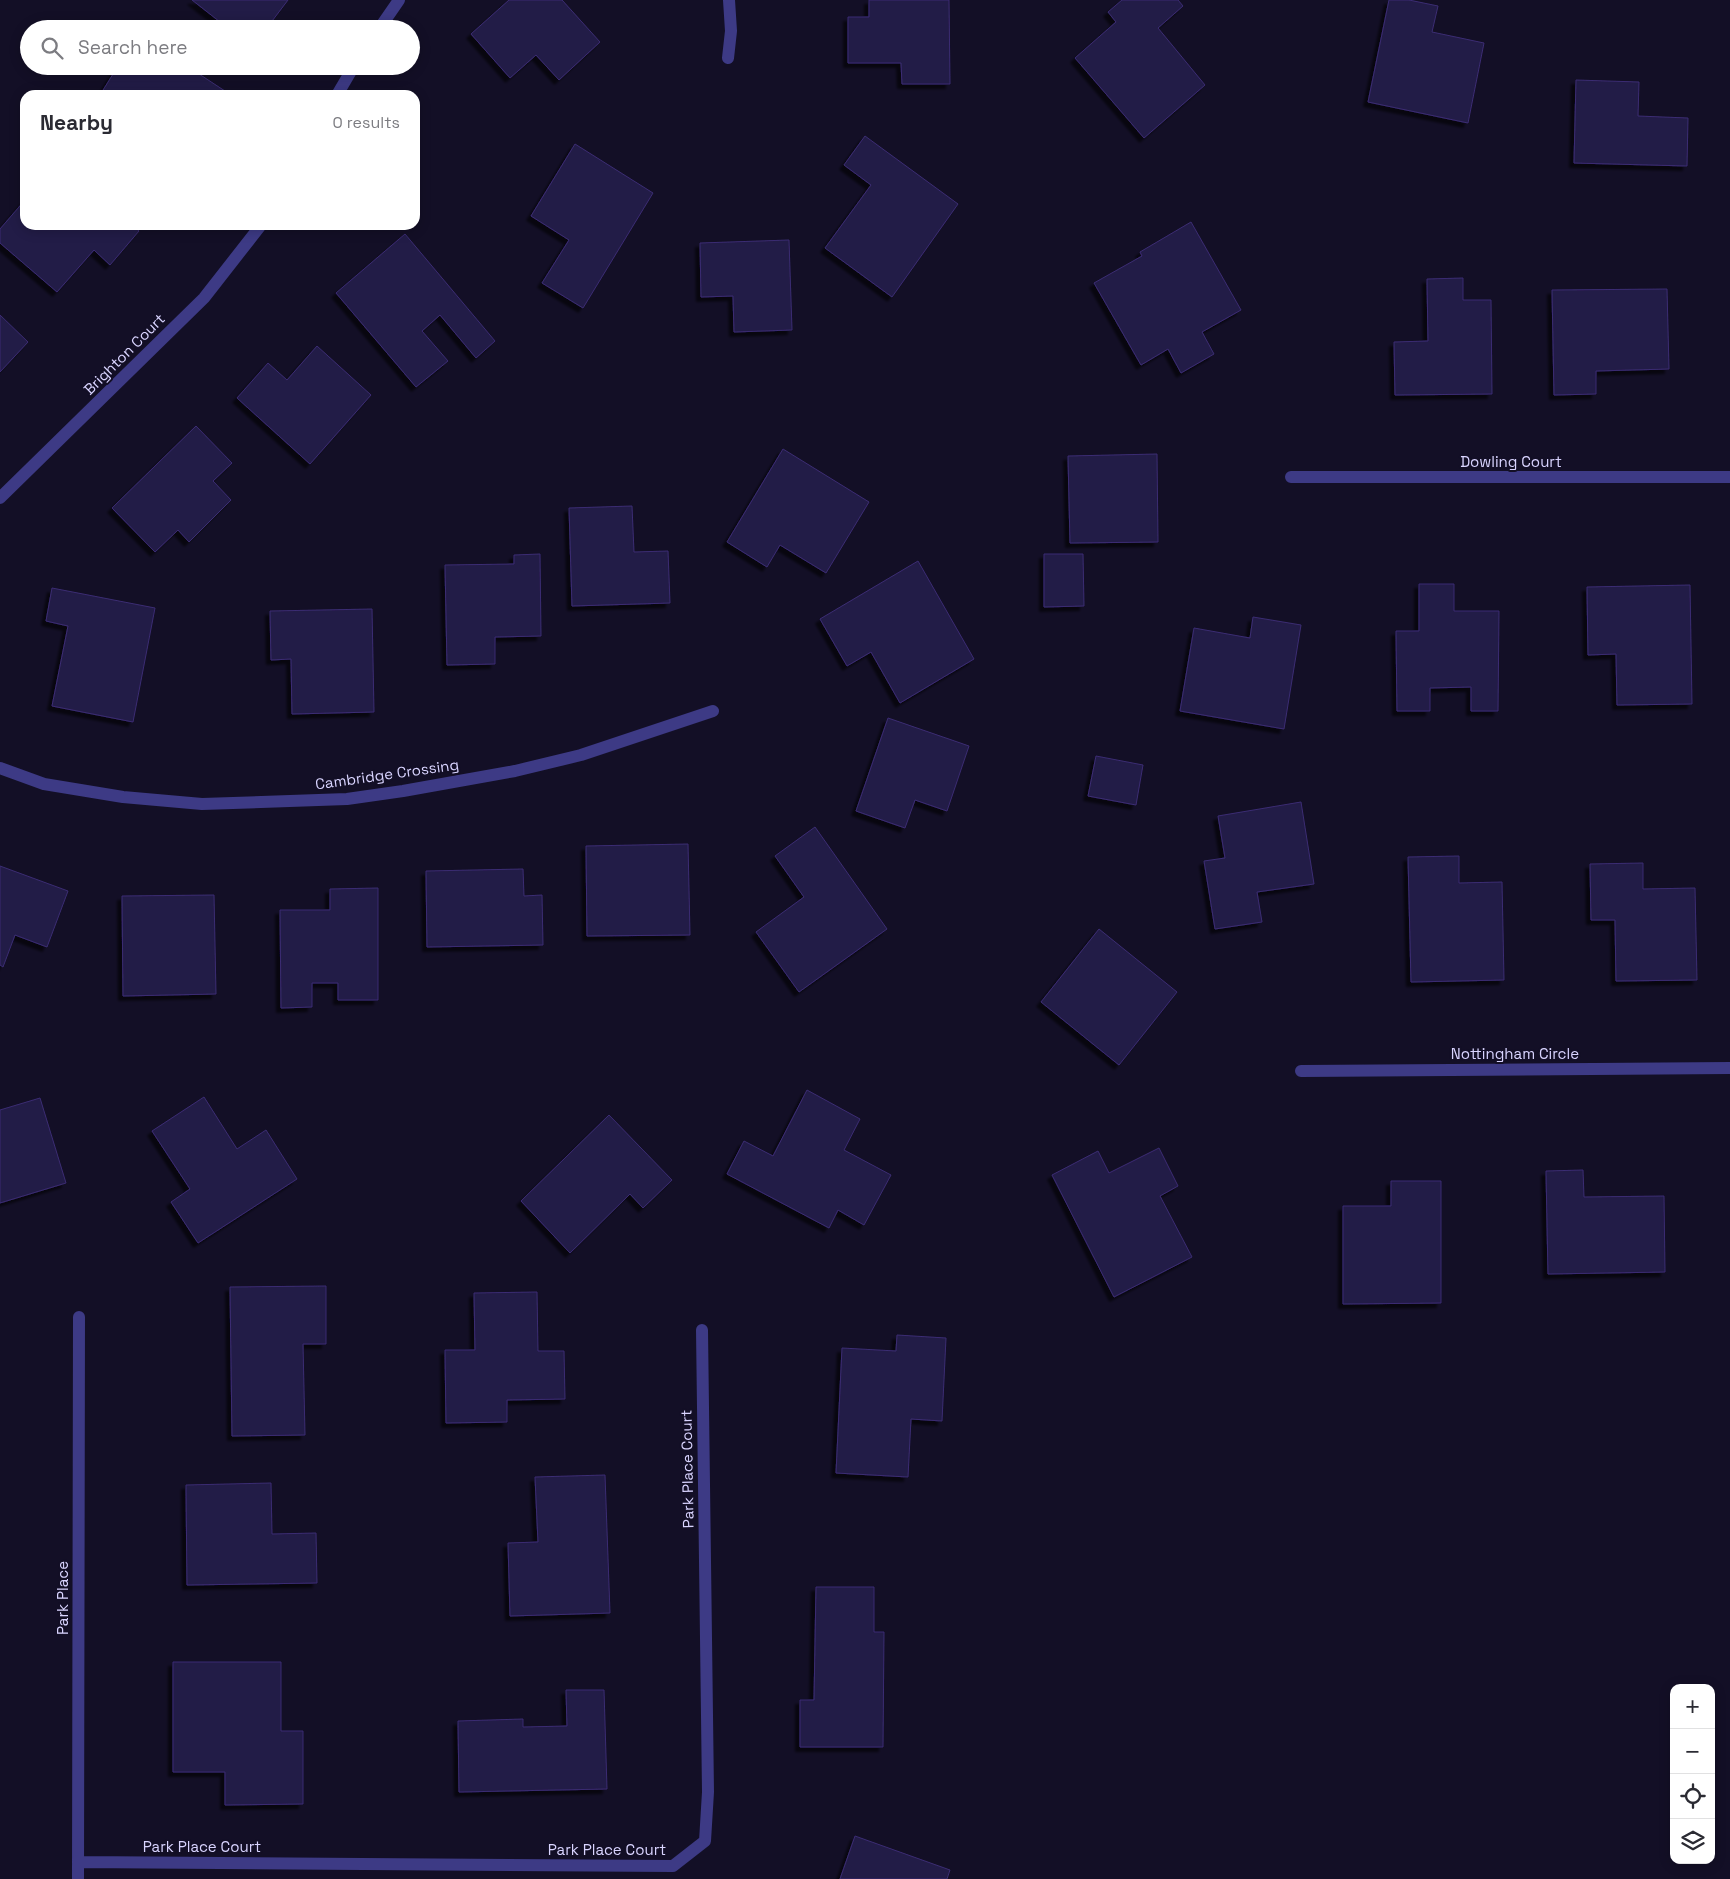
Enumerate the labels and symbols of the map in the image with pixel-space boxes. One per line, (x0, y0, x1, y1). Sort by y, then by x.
street label: Brighton Court (79, 309, 169, 399)
street label: Dowling Court (1460, 452, 1562, 471)
street label: Cambridge Crossing (314, 755, 460, 793)
street label: Nottingham Circle (1451, 1044, 1579, 1063)
street label: Park Place Court (676, 1409, 698, 1528)
street label: Park Place (53, 1561, 72, 1635)
street label: Park Place Court (143, 1837, 261, 1856)
street label: Park Place Court (548, 1840, 666, 1859)

